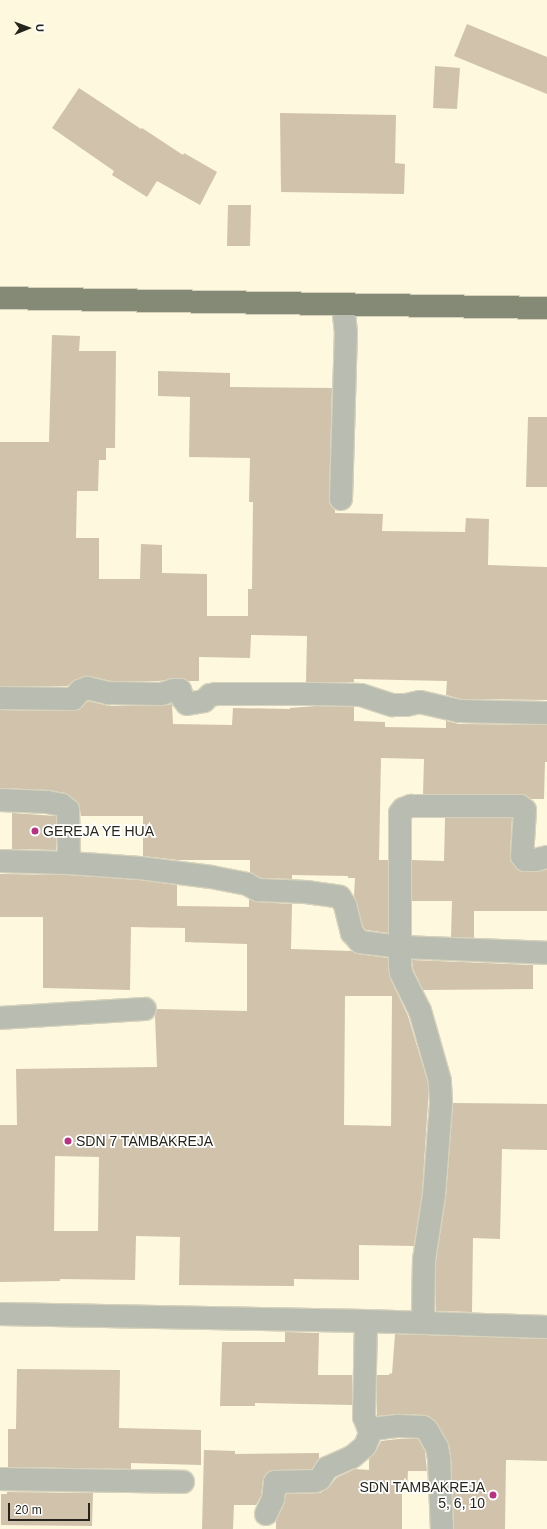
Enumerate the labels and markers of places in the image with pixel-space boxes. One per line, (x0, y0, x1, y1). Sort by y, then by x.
place label: GEREJA YE HUA (43, 823, 155, 839)
marker: GEREJA YE HUA (30, 826, 40, 836)
place label: SDN 7 TAMBAKREJA (76, 1133, 213, 1149)
marker: SDN 7 TAMBAKREJA (63, 1136, 73, 1146)
place label: SDN TAMBAKREJA 5, 6, 10 (359, 1479, 485, 1512)
marker: SDN TAMBAKREJA 5, 6, 10 (488, 1490, 498, 1500)

